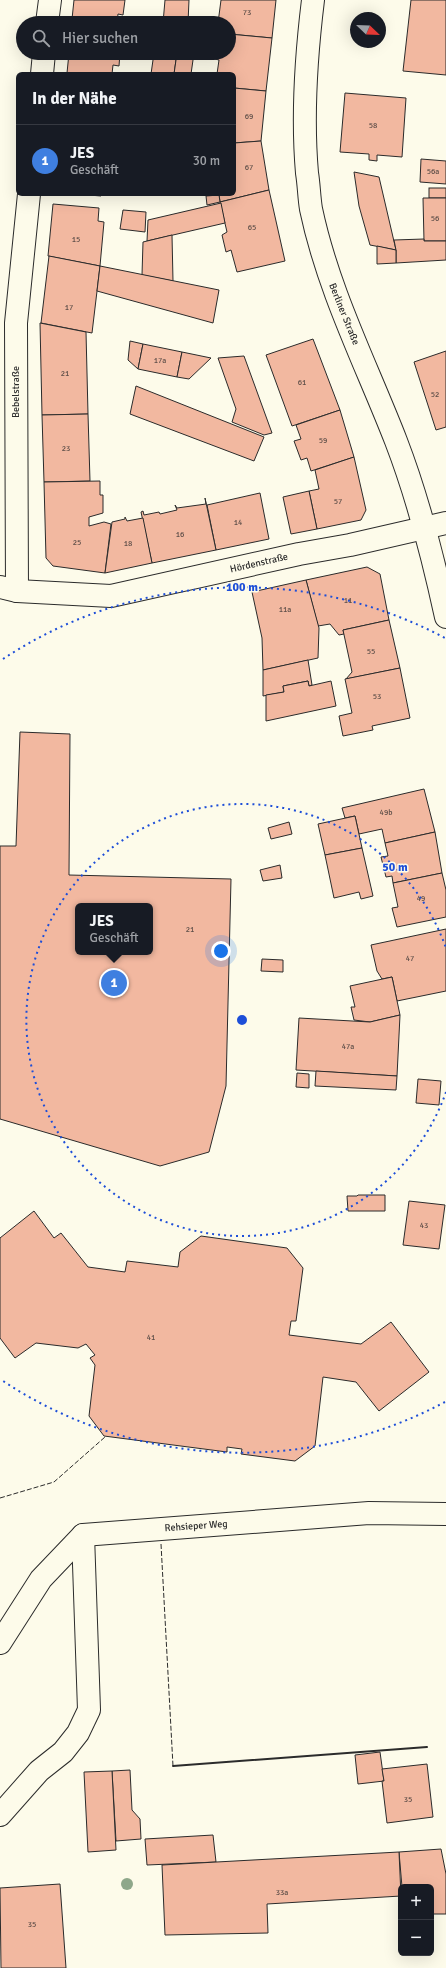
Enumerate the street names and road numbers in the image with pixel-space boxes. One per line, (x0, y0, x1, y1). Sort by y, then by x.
street label: Berliner Straße (326, 281, 362, 347)
street label: Bebelstraße (10, 366, 22, 418)
street label: Hördenstraße (229, 551, 289, 575)
street label: Rehsieper Weg (164, 1518, 228, 1534)

